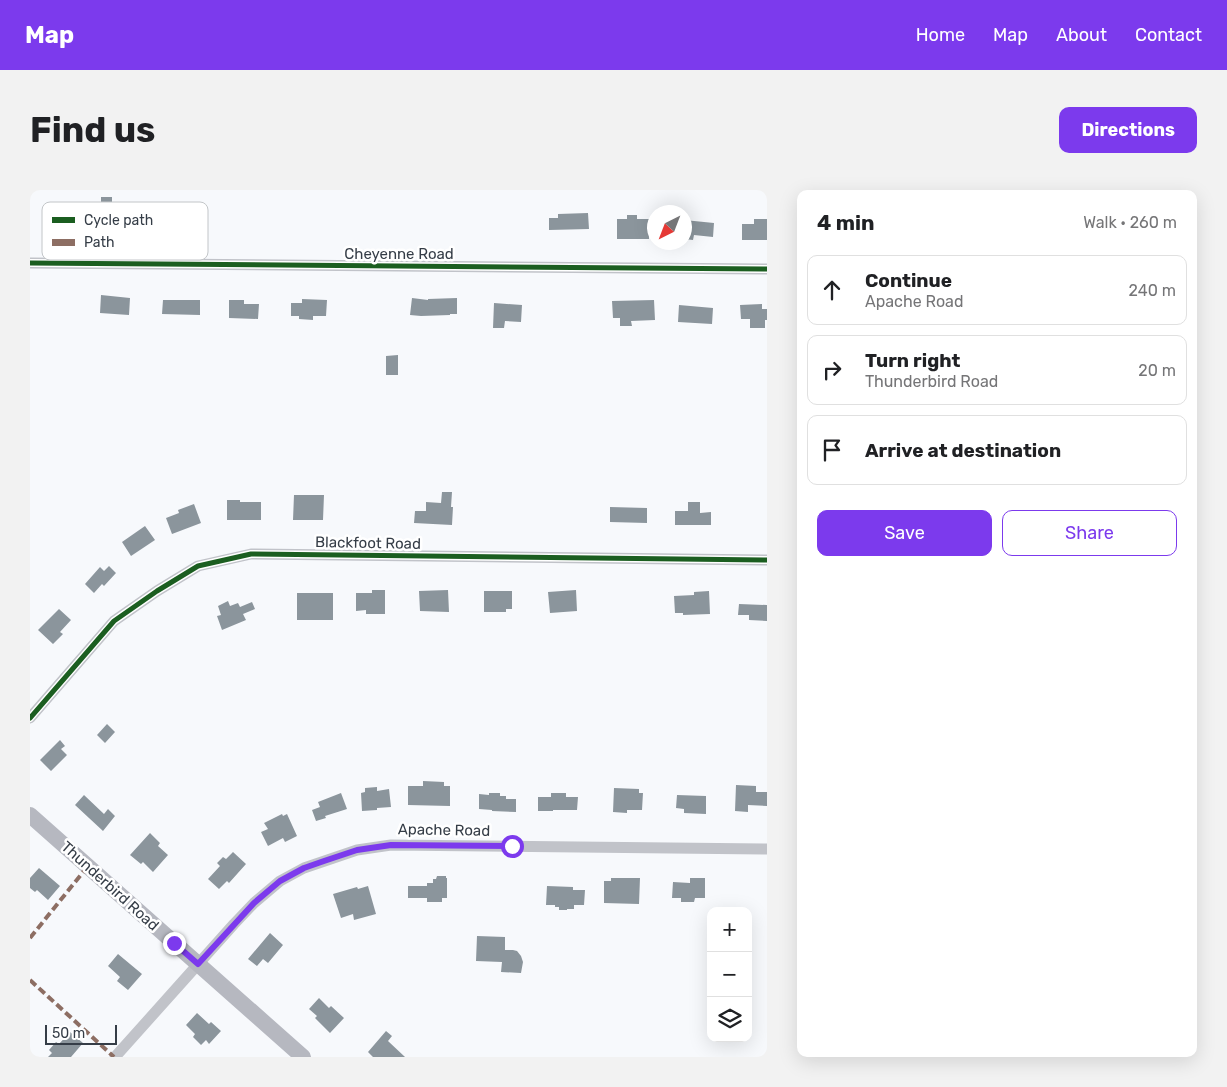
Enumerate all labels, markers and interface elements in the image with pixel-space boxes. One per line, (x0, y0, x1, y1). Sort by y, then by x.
text: Map (25, 21, 74, 49)
text: Home (916, 24, 965, 46)
text: Map (993, 24, 1028, 46)
text: About (1056, 24, 1107, 46)
text: Contact (1135, 24, 1202, 46)
button: Directions (1059, 107, 1197, 153)
text: Find us (30, 109, 155, 151)
legend (42, 202, 208, 260)
north arrow (647, 205, 692, 250)
text: 4 min (817, 210, 875, 235)
text: Cycle path (84, 212, 153, 229)
text: Walk · 260 m (1083, 213, 1177, 232)
text: Path (84, 234, 115, 251)
street label: Cheyenne Road (344, 245, 454, 263)
text: Continue (865, 269, 952, 292)
icon: ahead (818, 276, 846, 304)
text: 240 m (1129, 281, 1176, 300)
text: Apache Road (865, 292, 963, 311)
text: Turn right (865, 349, 960, 372)
icon: right (818, 356, 846, 384)
text: 20 m (1138, 361, 1176, 380)
text: Thunderbird Road (865, 372, 998, 391)
icon: arrive (818, 436, 846, 464)
text: Arrive at destination (865, 439, 1061, 462)
button: Save (817, 510, 992, 556)
button: Share (1002, 510, 1177, 556)
street label: Blackfoot Road (315, 533, 421, 553)
street label: Apache Road (398, 820, 490, 840)
route start (501, 835, 524, 858)
street label: Thunderbird Road (58, 838, 162, 934)
map controls (707, 907, 752, 1042)
button: + (707, 907, 752, 952)
route end (163, 932, 186, 955)
button: − (707, 952, 752, 997)
button: layers (707, 997, 752, 1042)
scale bar (45, 1022, 118, 1045)
text: 50 m (52, 1025, 85, 1042)

